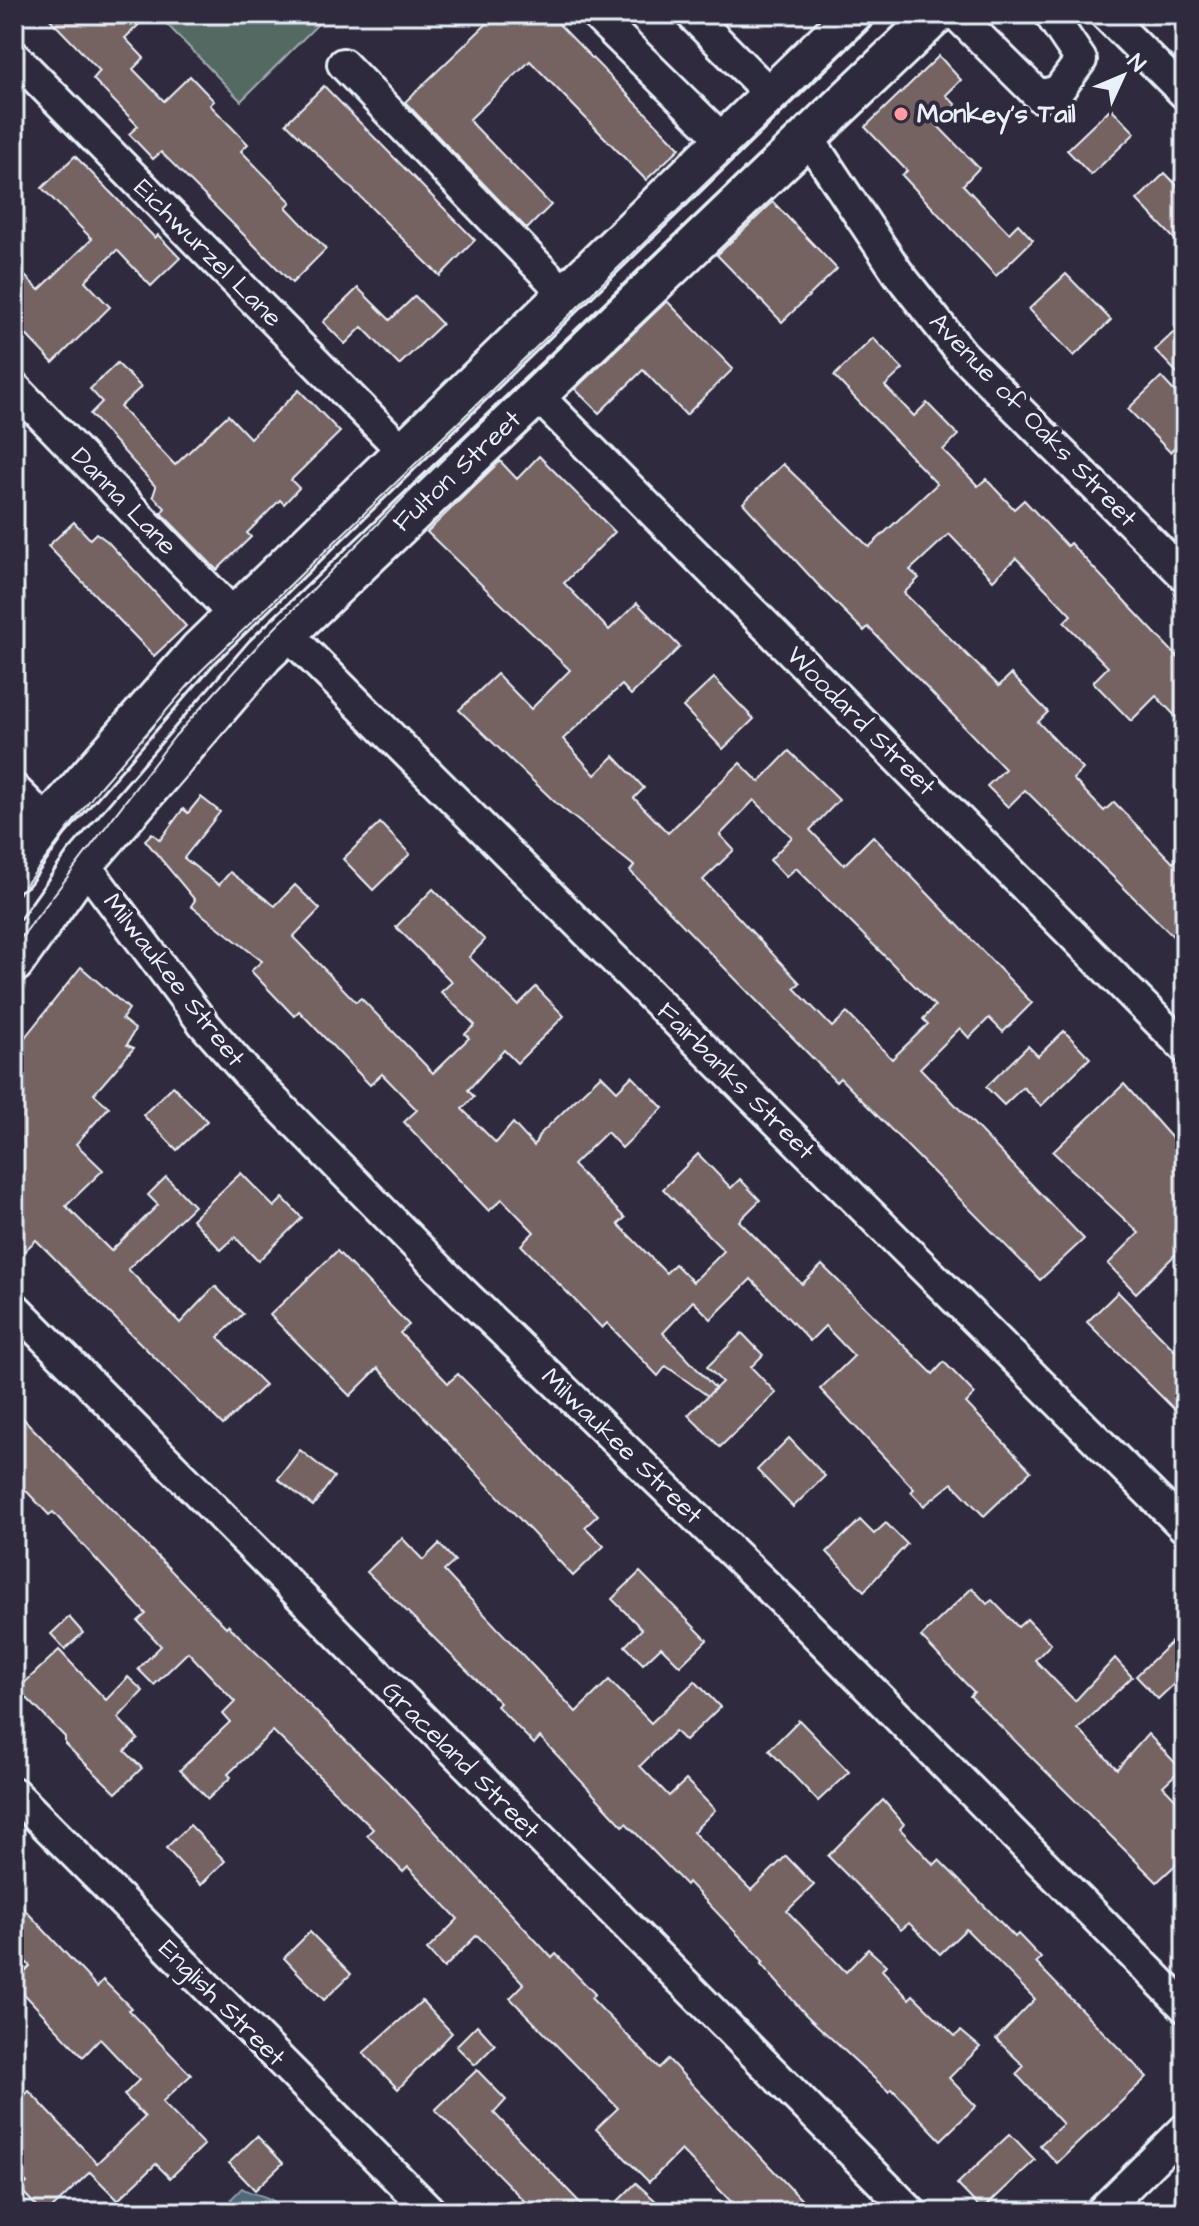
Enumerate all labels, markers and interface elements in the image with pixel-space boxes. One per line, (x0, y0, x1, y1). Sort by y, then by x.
north arrow (1083, 36, 1163, 116)
text: N (1120, 47, 1152, 79)
place label: Monkey's Tail (917, 96, 1076, 135)
marker: Monkey's Tail (892, 105, 910, 123)
street label: Eichwurzel Lane (126, 171, 290, 335)
street label: Avenue of Oaks Street (921, 305, 1145, 536)
street label: Fulton Street (385, 402, 530, 540)
street label: Danna Lane (63, 439, 185, 563)
street label: Woodard Street (778, 638, 944, 804)
street label: Milwaukee Street (95, 885, 254, 1075)
street label: Fairbanks Street (649, 994, 823, 1168)
street label: Milwaukee Street (533, 1360, 711, 1533)
street label: Graceland Street (374, 1673, 548, 1847)
street label: English Street (149, 1931, 294, 2076)

